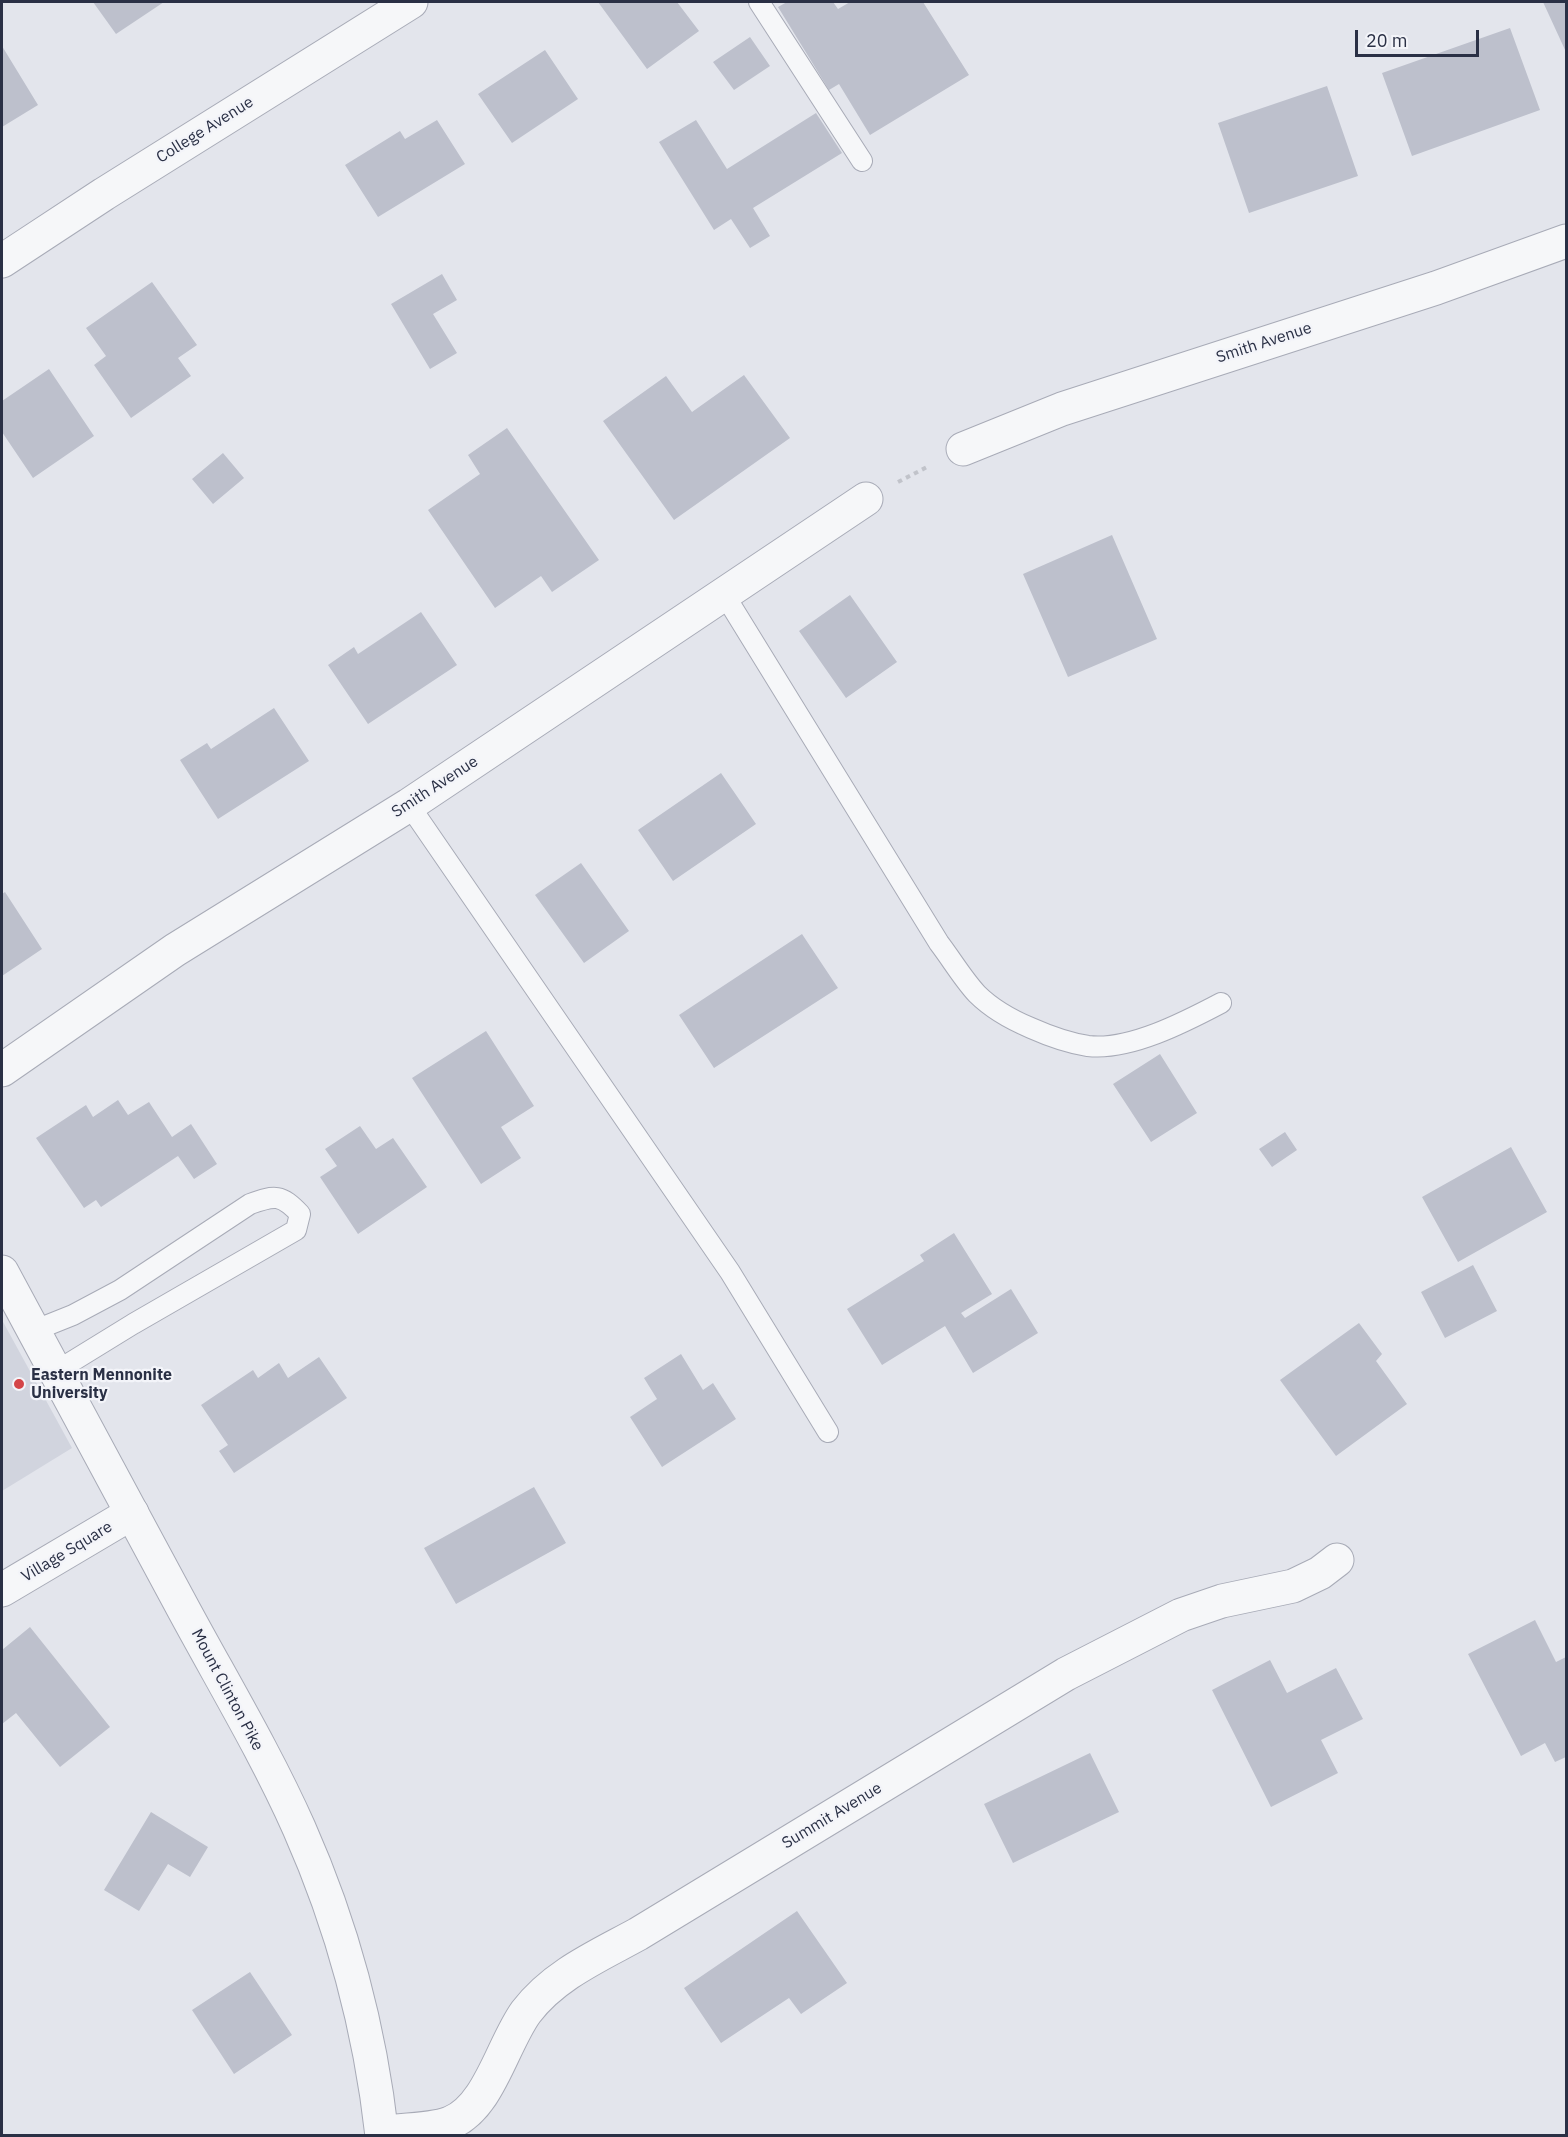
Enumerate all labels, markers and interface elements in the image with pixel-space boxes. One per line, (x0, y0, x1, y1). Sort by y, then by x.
scale bar (1358, 18, 1482, 56)
text: 20 m (1366, 29, 1408, 52)
street label: College Avenue (153, 93, 257, 167)
street label: Smith Avenue (1214, 319, 1314, 367)
street label: Smith Avenue (388, 752, 482, 822)
place label: Eastern Mennonite University (31, 1365, 172, 1403)
marker: Eastern Mennonite University (12, 1377, 26, 1391)
street label: Village Square (18, 1517, 116, 1587)
street label: Mount Clinton Pike (187, 1626, 267, 1754)
street label: Summit Avenue (779, 1779, 885, 1853)

